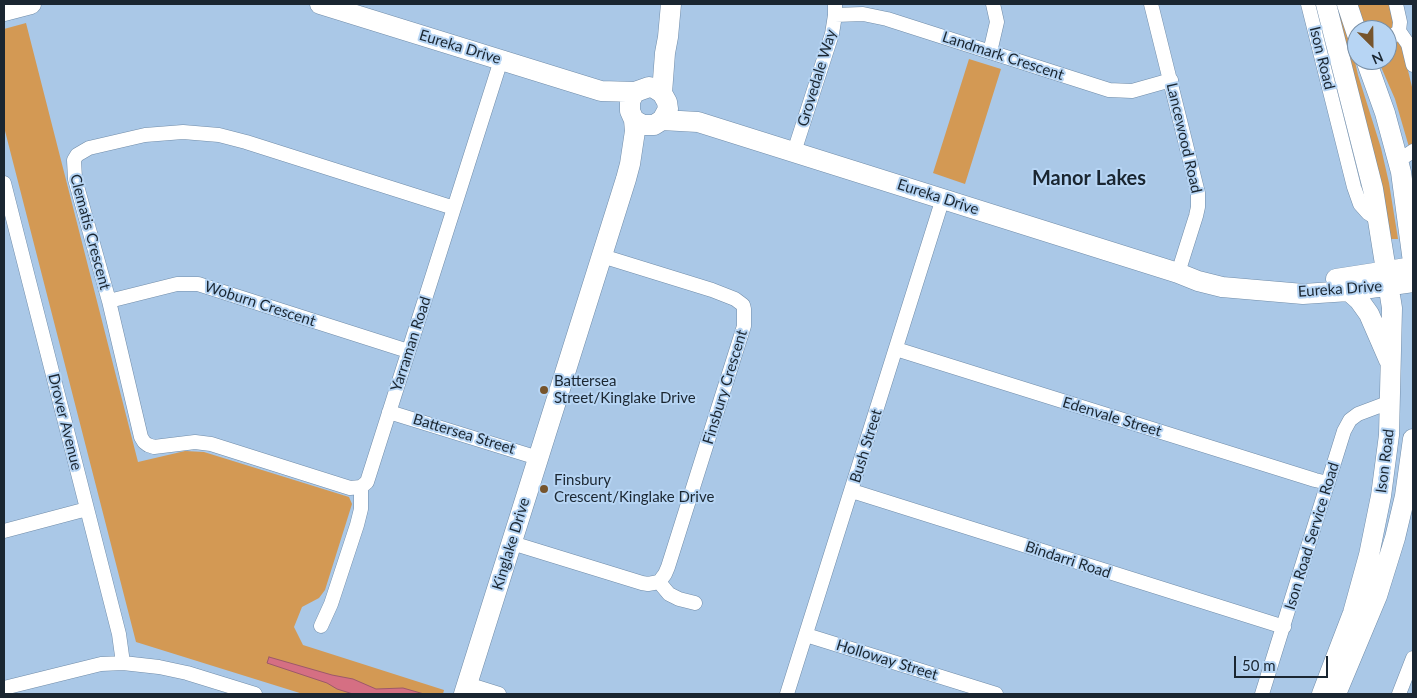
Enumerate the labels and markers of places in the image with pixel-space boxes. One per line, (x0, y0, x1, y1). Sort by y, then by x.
place label: Battersea Street/Kinglake Drive (554, 372, 696, 407)
marker: Battersea Street/Kinglake Drive (538, 384, 550, 396)
place label: Finsbury Crescent/Kinglake Drive (554, 471, 714, 506)
marker: Finsbury Crescent/Kinglake Drive (538, 483, 550, 495)

